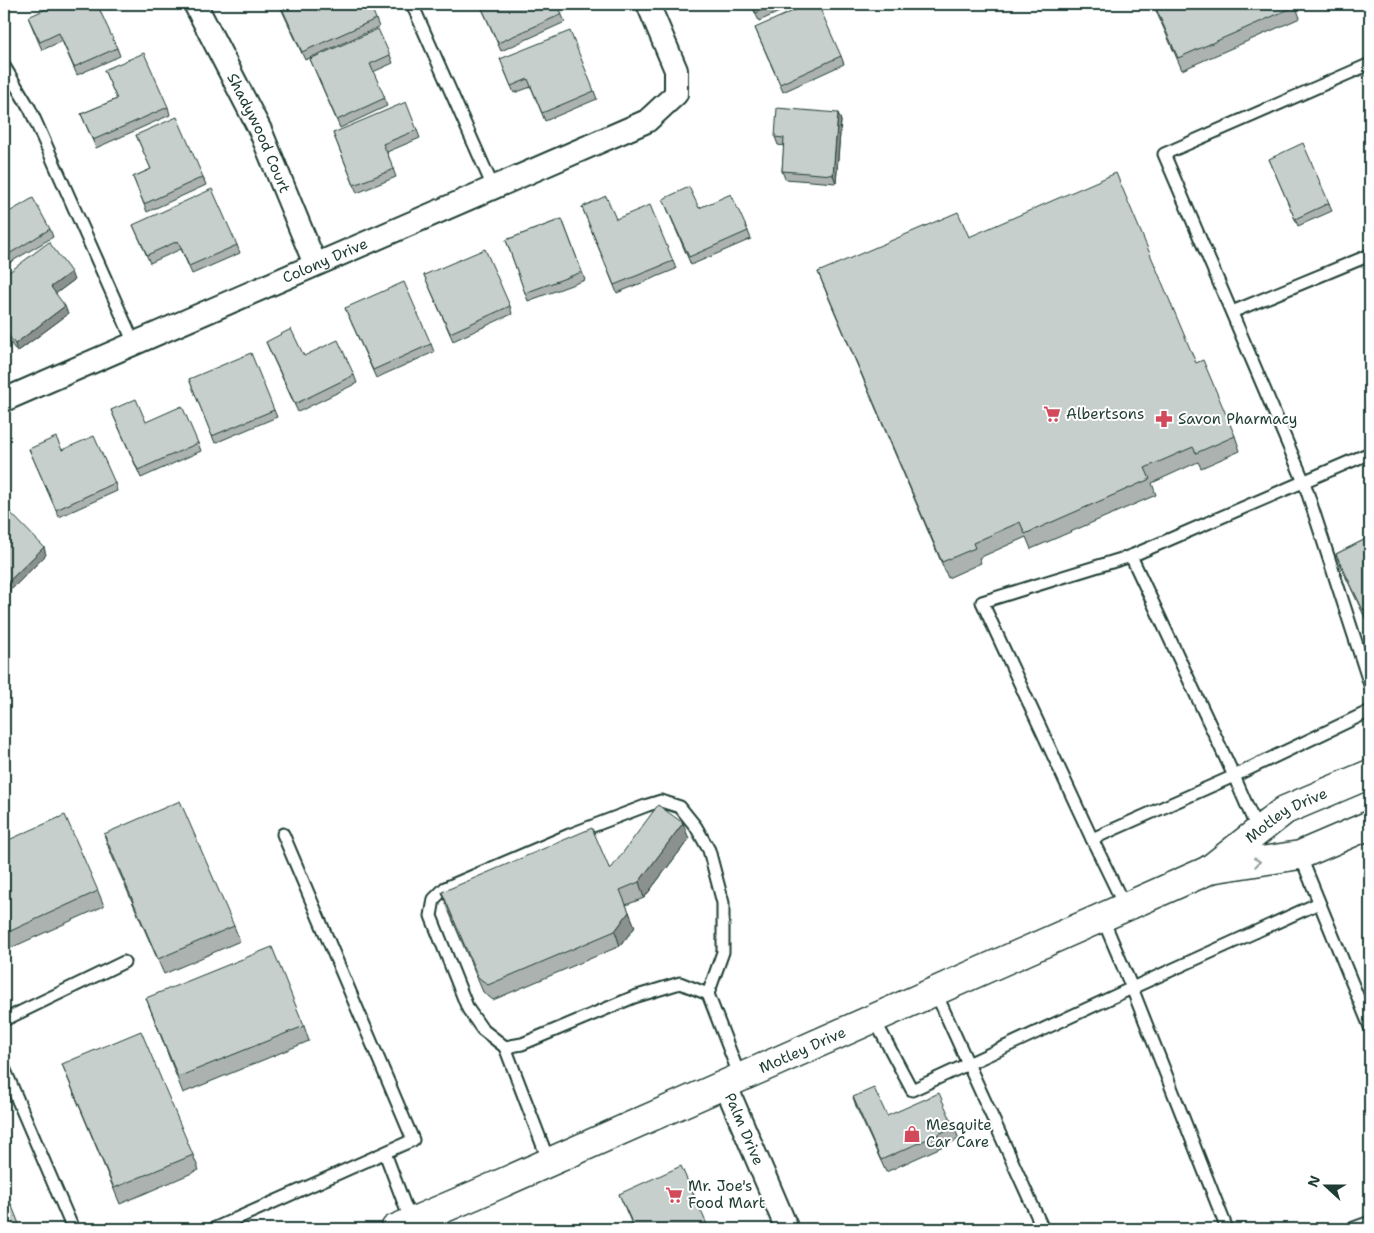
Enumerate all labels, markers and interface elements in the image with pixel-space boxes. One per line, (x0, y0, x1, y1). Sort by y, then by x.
street label: Shadywood Court (222, 70, 295, 196)
street label: Colony Drive (279, 233, 371, 288)
supermarket icon: Albertsons (1042, 404, 1062, 424)
place label: Albertsons (1066, 404, 1144, 424)
pharmacy icon: Savon Pharmacy (1154, 409, 1174, 429)
place label: Savon Pharmacy (1178, 409, 1297, 429)
street label: Motley Drive (1241, 783, 1330, 848)
one-way arrow (1253, 857, 1261, 867)
street label: Motley Drive (756, 1022, 849, 1078)
street label: Palm Drive (720, 1090, 769, 1168)
place label: Mesquite Car Care (926, 1115, 992, 1152)
shop icon: Mesquite Car Care (902, 1124, 922, 1144)
north arrow (1302, 1160, 1352, 1210)
text: N (1303, 1173, 1324, 1190)
place label: Mr. Joe's Food Mart (688, 1176, 765, 1213)
supermarket icon: Mr. Joe's Food Mart (664, 1185, 684, 1205)

